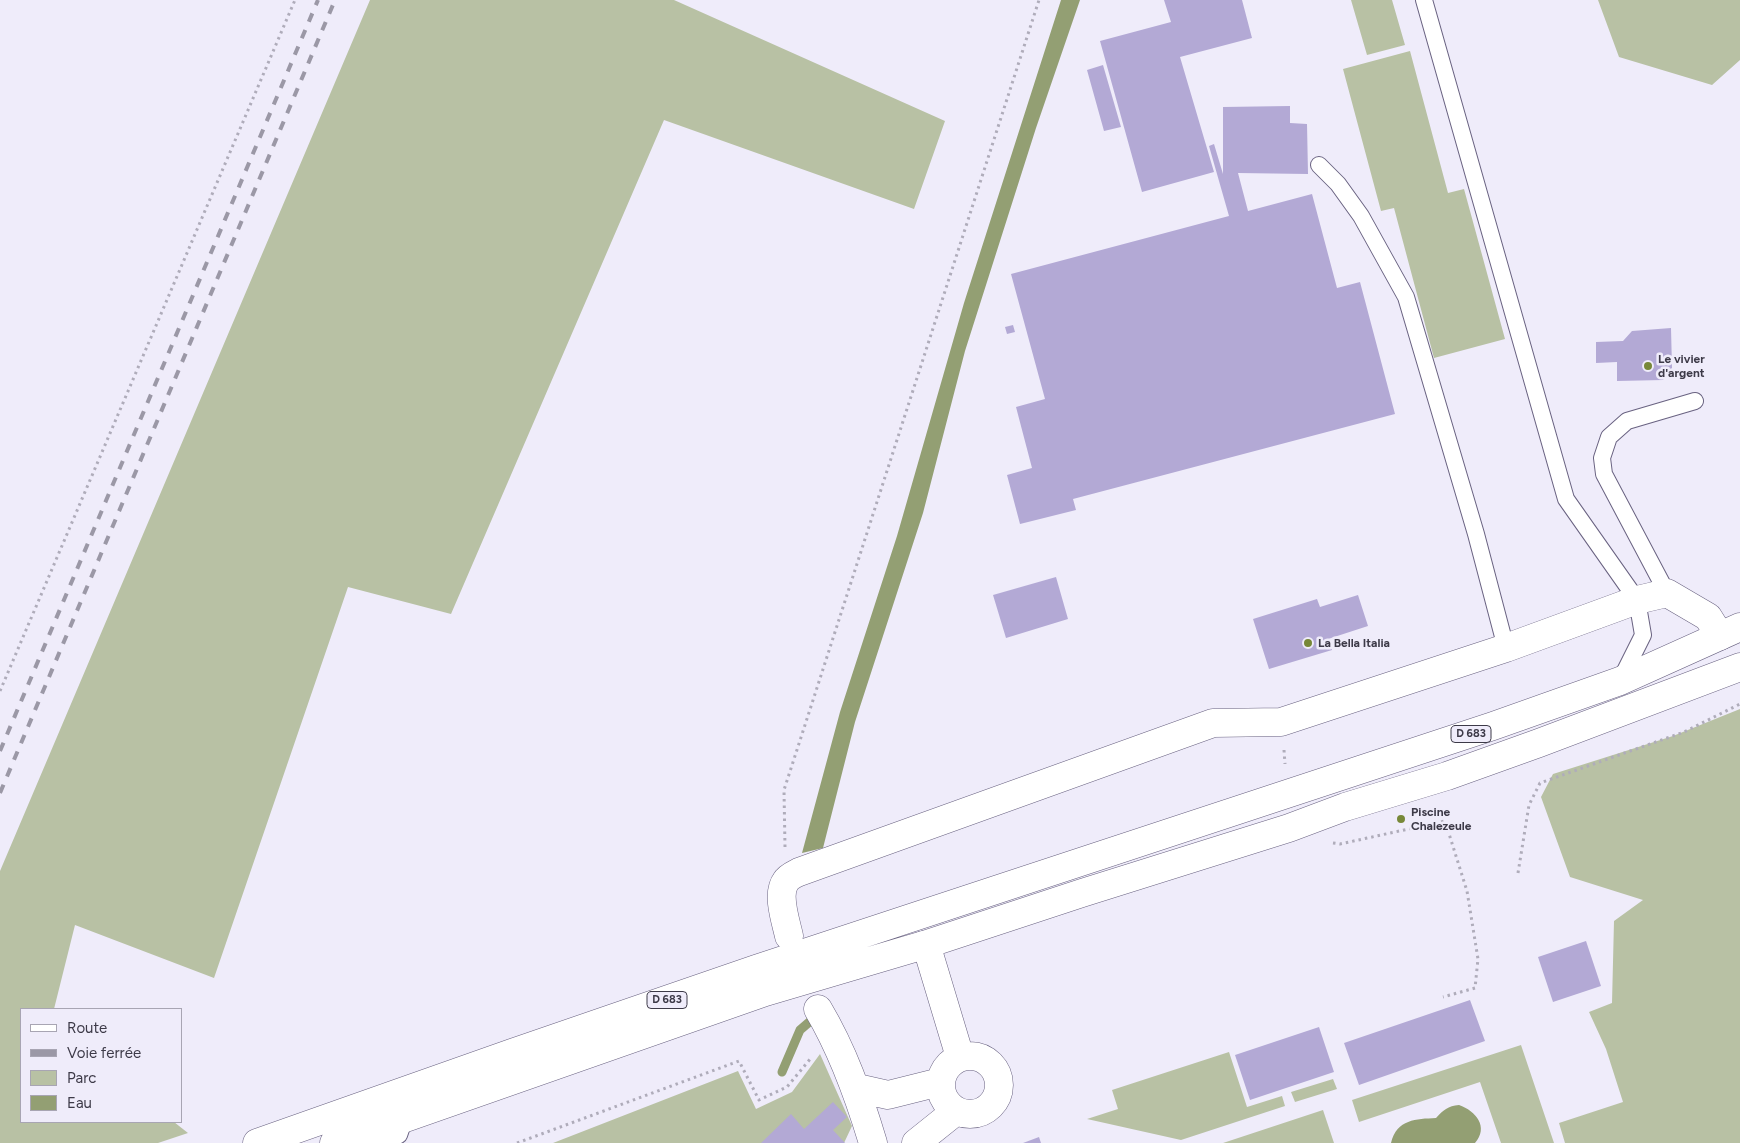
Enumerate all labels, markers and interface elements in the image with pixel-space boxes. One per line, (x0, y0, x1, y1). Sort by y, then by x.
place label: Le vivier d'argent (1658, 352, 1705, 380)
marker: Le vivier d'argent (1642, 360, 1654, 372)
place label: La Bella Italia (1318, 636, 1390, 650)
marker: La Bella Italia (1302, 637, 1314, 649)
road number: D 683 (1451, 726, 1491, 742)
place label: Piscine Chalezeule (1411, 805, 1471, 833)
marker: Piscine Chalezeule (1395, 813, 1407, 825)
road number: D 683 (647, 992, 687, 1008)
legend (20, 1008, 182, 1123)
text: Route (67, 1019, 107, 1037)
text: Voie ferrée (67, 1044, 141, 1062)
text: Parc (67, 1069, 96, 1087)
text: Eau (67, 1094, 92, 1112)

